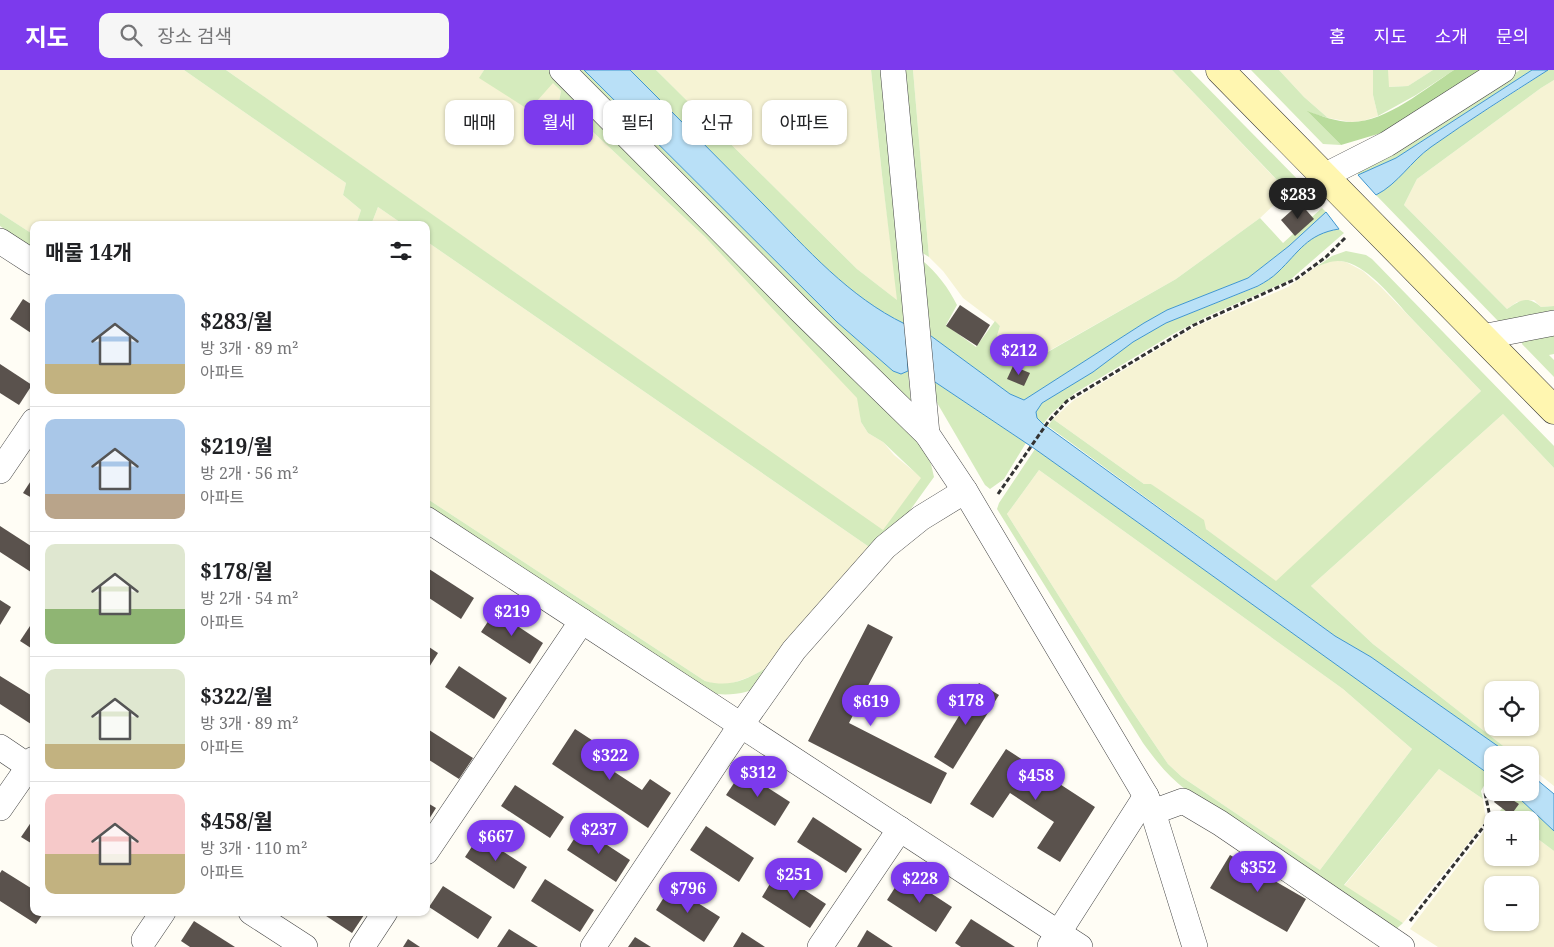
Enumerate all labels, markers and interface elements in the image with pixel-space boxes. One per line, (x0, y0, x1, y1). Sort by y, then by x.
search box (99, 13, 449, 58)
text: 지도 (25, 20, 69, 53)
icon: search (117, 21, 145, 49)
text: 장소 검색 (157, 23, 232, 49)
text: 홈 (1329, 24, 1346, 48)
text: 지도 (1374, 24, 1407, 48)
text: 소개 (1435, 24, 1468, 48)
text: 문의 (1496, 24, 1529, 48)
chip: 매매 (445, 100, 514, 145)
chip: 월세 (524, 100, 593, 145)
chip: 필터 (603, 100, 672, 145)
chip: 신규 (682, 100, 752, 145)
chip: 아파트 (762, 100, 847, 145)
pin: $283 (1268, 178, 1328, 220)
text: $283 (1280, 183, 1316, 205)
icon: filters (387, 237, 415, 265)
text: 매물 14개 (45, 238, 132, 266)
text: $283/월 (200, 307, 273, 335)
icon: home (85, 314, 145, 374)
pin: $212 (989, 334, 1049, 376)
text: 방 3개 · 89 m² (200, 337, 298, 359)
text: $212 (1001, 339, 1037, 361)
text: 아파트 (200, 361, 244, 383)
text: $219/월 (200, 432, 273, 460)
icon: home (85, 439, 145, 499)
text: 방 2개 · 56 m² (200, 462, 298, 484)
text: 아파트 (200, 486, 244, 508)
text: $178/월 (200, 557, 273, 585)
icon: home (85, 564, 145, 624)
text: 방 2개 · 54 m² (200, 587, 298, 609)
pin: $219 (482, 594, 542, 637)
text: $219 (494, 600, 530, 622)
text: 아파트 (200, 611, 244, 633)
map controls (1484, 681, 1539, 931)
button: locate (1484, 681, 1539, 736)
text: $322/월 (200, 682, 273, 710)
pin: $619 (841, 684, 901, 727)
pin: $178 (936, 684, 996, 726)
icon: home (85, 689, 145, 749)
text: $178 (948, 689, 984, 711)
text: $619 (853, 690, 889, 712)
text: 방 3개 · 89 m² (200, 712, 298, 734)
text: 아파트 (200, 736, 244, 758)
pin: $322 (580, 738, 640, 781)
text: $322 (592, 744, 628, 766)
button: layers (1484, 746, 1539, 801)
pin: $312 (728, 756, 788, 798)
pin: $458 (1006, 758, 1066, 801)
text: $312 (740, 761, 776, 783)
text: $458 (1018, 764, 1054, 786)
text: $458/월 (200, 807, 273, 835)
button: + (1484, 811, 1539, 866)
pin: $237 (569, 812, 629, 855)
icon: home (85, 814, 145, 874)
text: $237 (581, 818, 617, 840)
pin: $667 (466, 820, 526, 862)
text: $667 (478, 825, 514, 847)
text: 방 3개 · 110 m² (200, 837, 307, 859)
pin: $352 (1228, 850, 1288, 893)
text: $352 (1240, 856, 1276, 878)
pin: $251 (764, 858, 824, 900)
text: 아파트 (200, 861, 244, 883)
pin: $228 (890, 862, 950, 904)
text: $251 (776, 863, 812, 885)
text: $228 (902, 867, 938, 889)
pin: $796 (658, 872, 718, 914)
button: − (1484, 876, 1539, 931)
text: $796 (670, 877, 706, 899)

